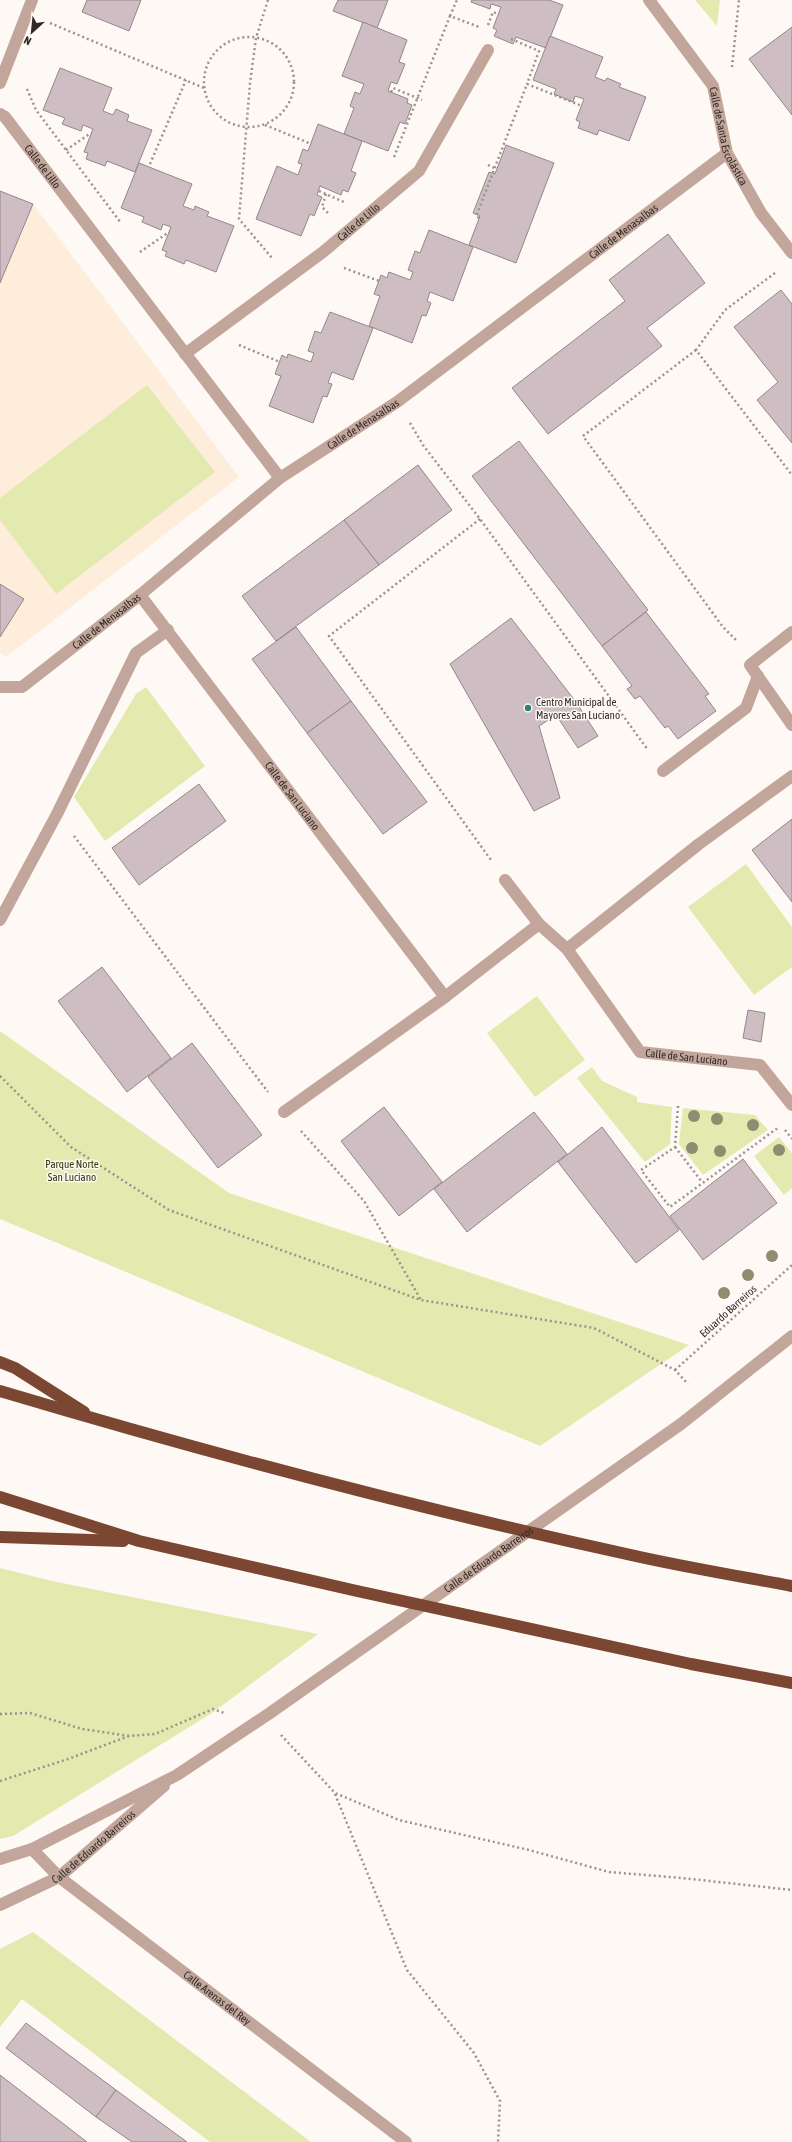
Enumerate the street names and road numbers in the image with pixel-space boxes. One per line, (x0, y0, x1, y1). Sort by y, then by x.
street label: Calle de Santa Escolástica (707, 86, 750, 187)
street label: Calle de Lillo (22, 142, 63, 191)
street label: Calle de Lillo (335, 201, 382, 243)
street label: Calle de Menasalbas (586, 201, 660, 261)
street label: Calle de Menasalbas (325, 396, 401, 452)
street label: Calle de Menasalbas (70, 591, 143, 651)
street label: Calle de San Luciano (263, 759, 322, 832)
street label: Calle de San Luciano (645, 1047, 728, 1067)
street label: Eduardo Barreiros (697, 1282, 759, 1340)
street label: Calle de Eduardo Barreiros (441, 1524, 535, 1595)
street label: Calle de Eduardo Barreiros (50, 1808, 138, 1886)
street label: Calle Arenas del Rey (181, 1968, 254, 2028)

